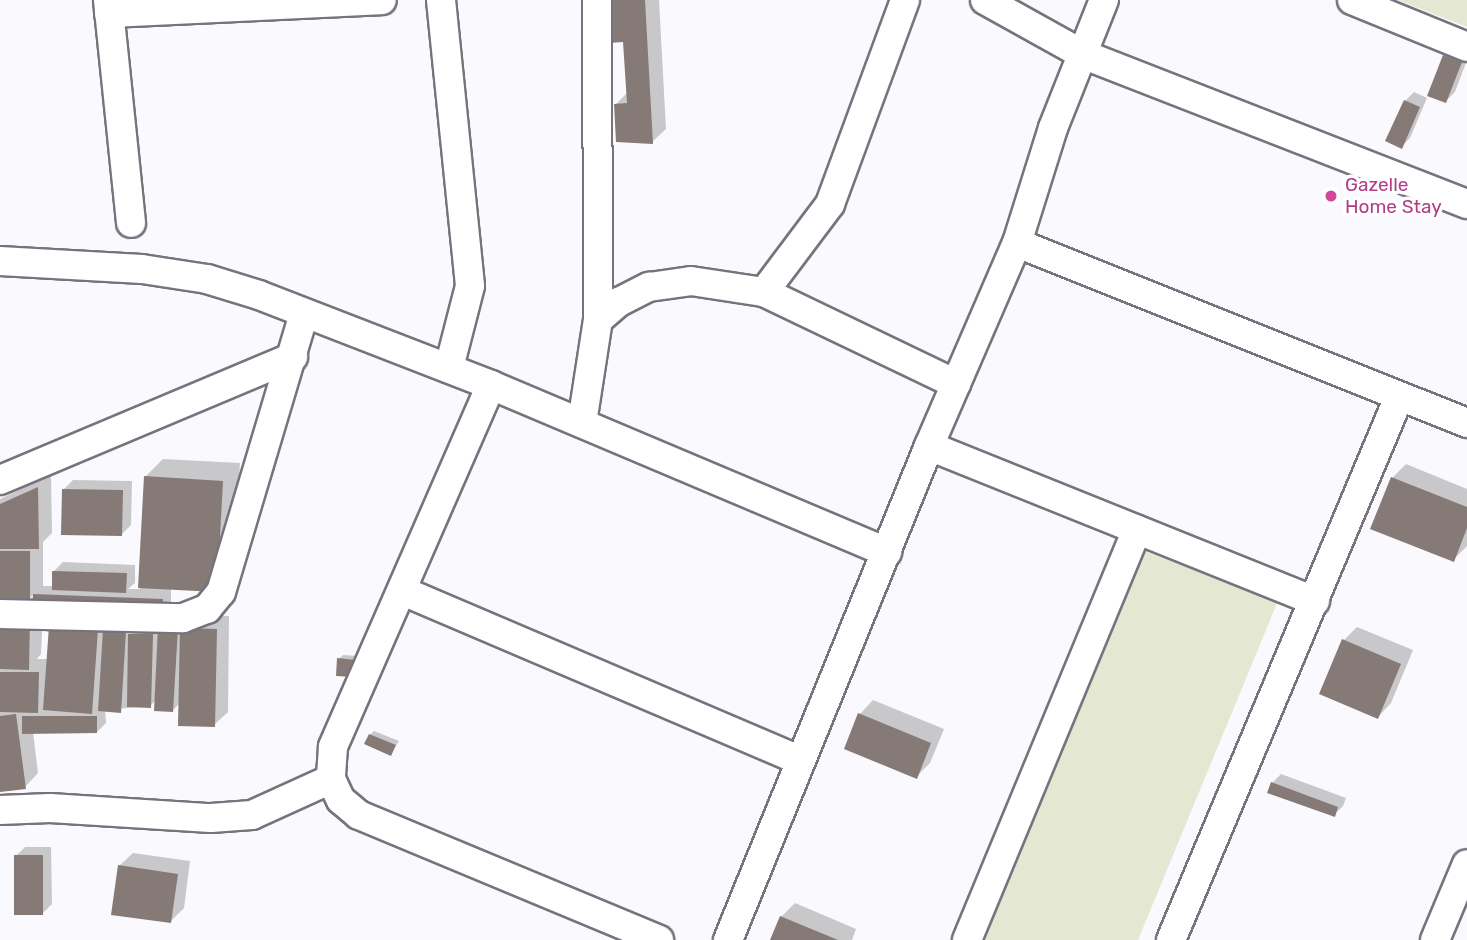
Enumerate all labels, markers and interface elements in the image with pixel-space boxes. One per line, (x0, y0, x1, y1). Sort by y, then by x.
place label: Gazelle Home Stay (1345, 174, 1442, 218)
marker: Gazelle Home Stay (1323, 188, 1339, 204)

